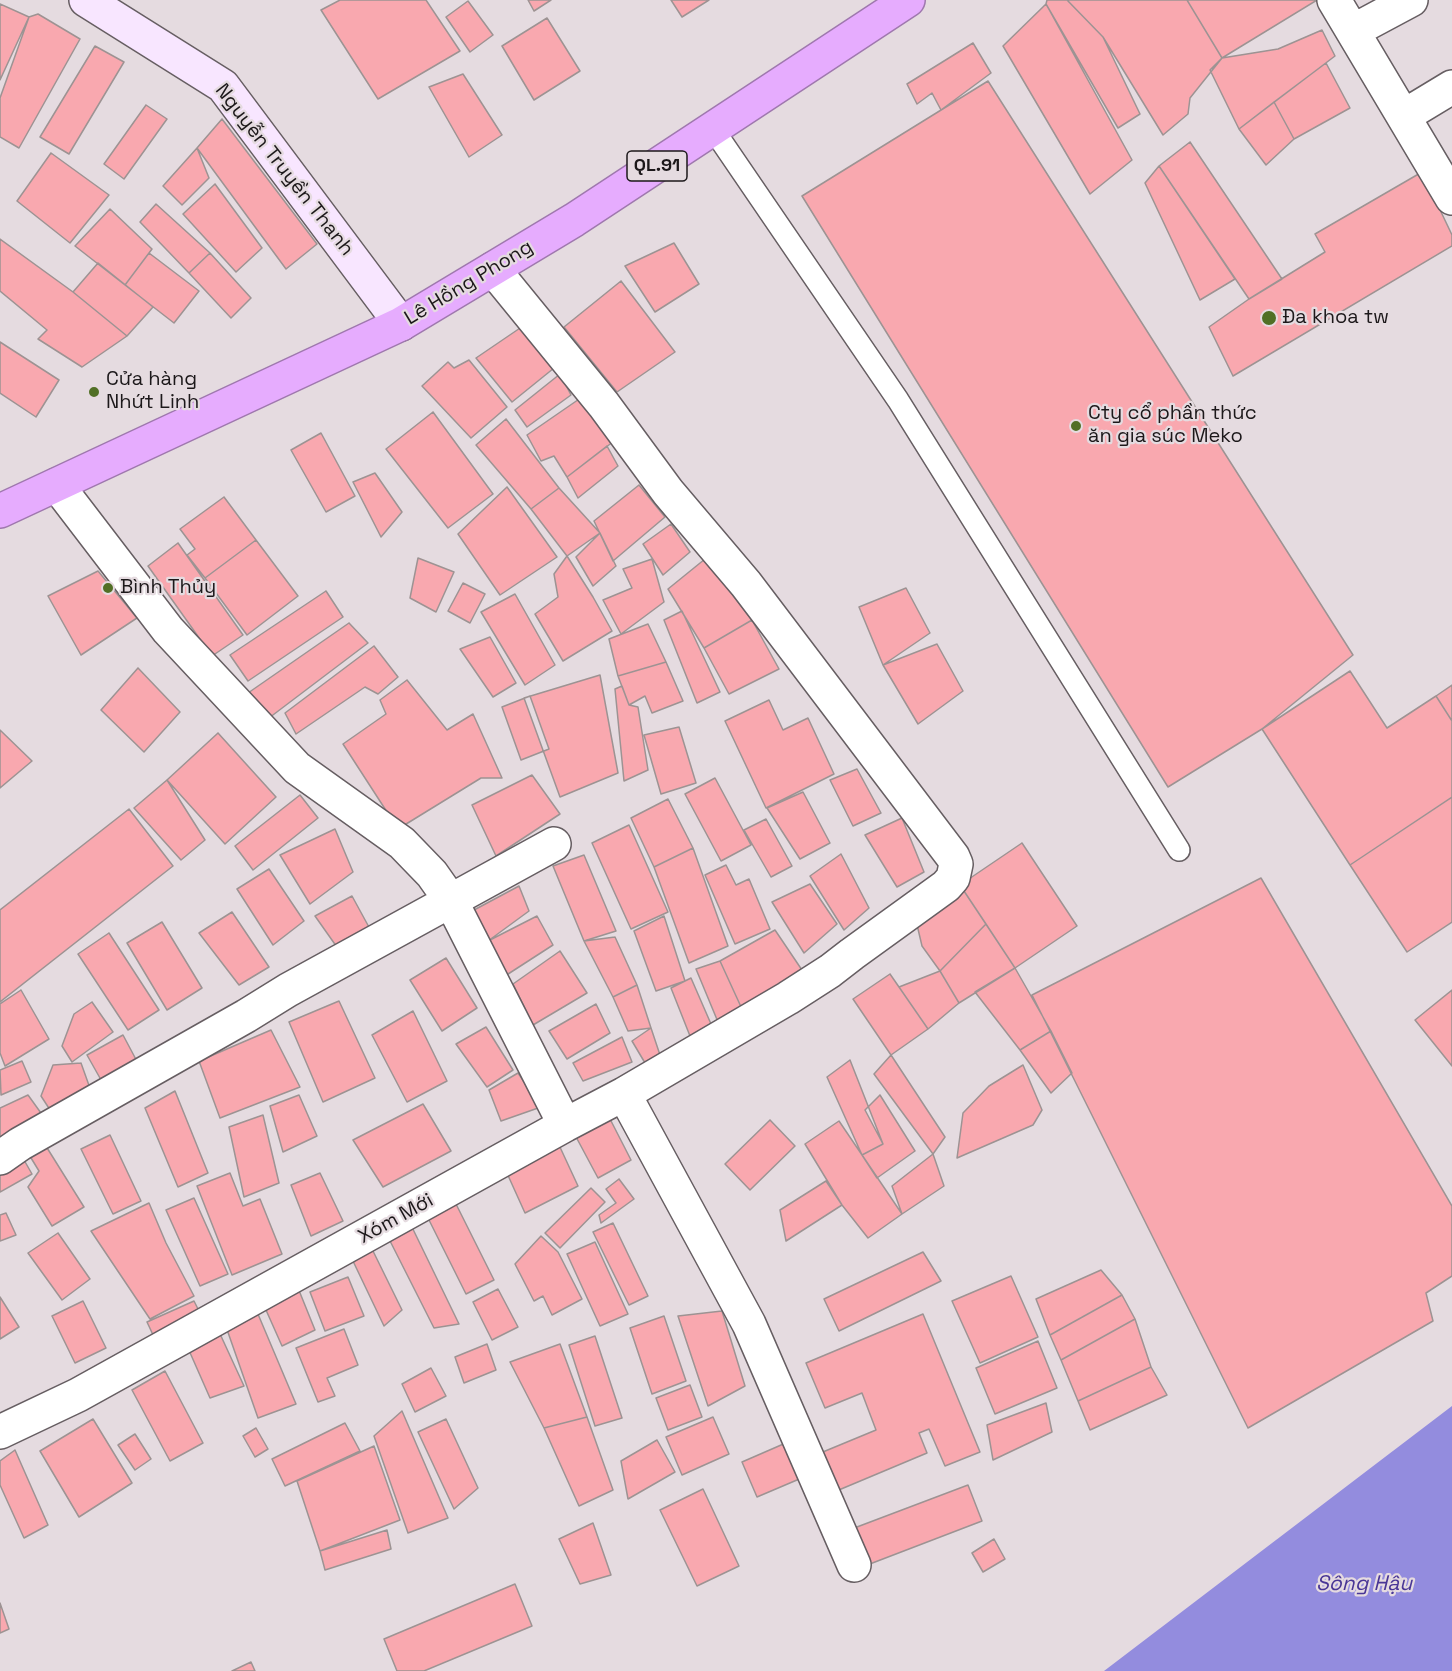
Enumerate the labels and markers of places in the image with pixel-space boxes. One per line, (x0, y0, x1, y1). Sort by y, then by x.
place label: Đa khoa tw (1282, 306, 1389, 330)
marker: Đa khoa tw (1260, 309, 1278, 327)
place label: Cửa hàng Nhứt Linh (106, 368, 199, 415)
marker: Cửa hàng Nhứt Linh (87, 385, 101, 399)
place label: Cty cổ phần thức ăn gia súc Meko (1088, 402, 1257, 449)
marker: Cty cổ phần thức ăn gia súc Meko (1069, 419, 1083, 433)
place label: Bình Thủy (120, 576, 216, 600)
marker: Bình Thủy (101, 581, 115, 595)

